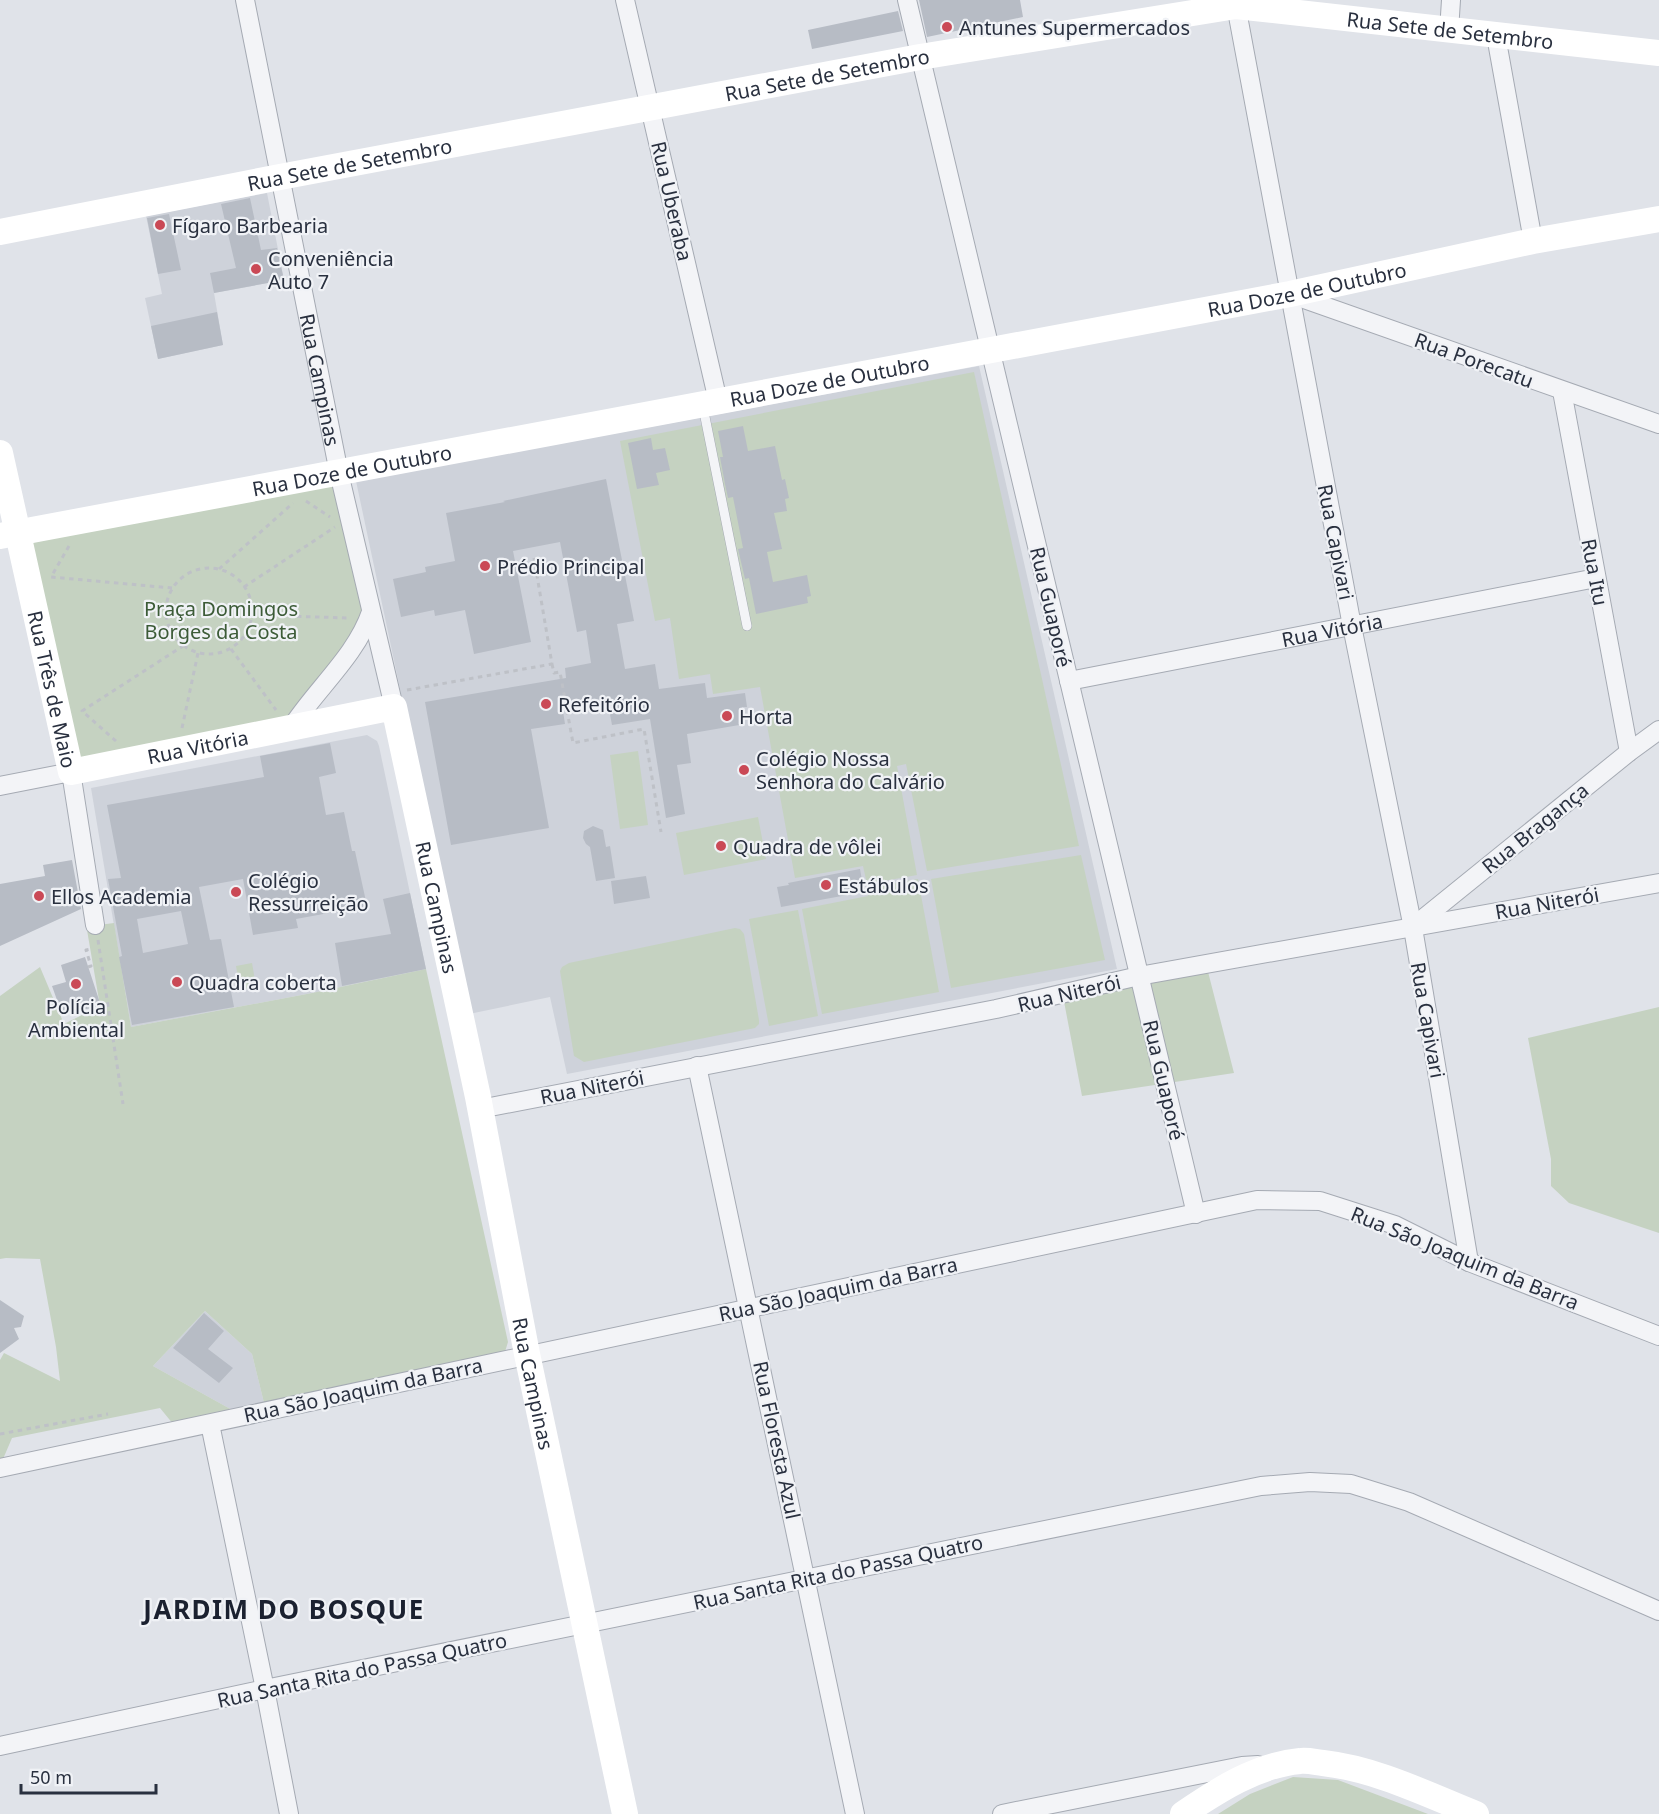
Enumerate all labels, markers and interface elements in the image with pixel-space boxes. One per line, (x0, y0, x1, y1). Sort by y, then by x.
street label: Rua Sete de Setembro (1345, 5, 1555, 55)
place label: Antunes Supermercados (959, 14, 1190, 41)
marker: Antunes Supermercados (940, 20, 954, 34)
street label: Rua Sete de Setembro (722, 42, 931, 107)
street label: Rua Sete de Setembro (245, 132, 454, 197)
street label: Rua Uberaba (645, 139, 699, 263)
place label: Fígaro Barbearia (172, 212, 328, 239)
marker: Fígaro Barbearia (153, 218, 167, 232)
place label: Conveniência Auto 7 (268, 245, 394, 295)
street label: Rua Doze de Outubro (1205, 256, 1409, 323)
marker: Conveniência Auto 7 (249, 262, 263, 276)
street label: Rua Campinas (294, 311, 347, 448)
street label: Rua Porecatu (1411, 326, 1537, 394)
street label: Rua Doze de Outubro (728, 348, 931, 412)
street label: Rua Doze de Outubro (250, 438, 454, 502)
street label: Rua Capivari (1312, 482, 1360, 602)
street label: Rua Itu (1575, 536, 1615, 608)
street label: Rua Guaporé (1024, 544, 1078, 670)
place label: Prédio Principal (497, 553, 644, 580)
marker: Prédio Principal (478, 559, 492, 573)
park label: Praça Domingos Borges da Costa (144, 595, 298, 645)
street label: Rua Vitória (1279, 607, 1385, 653)
street label: Rua Três de Maio (22, 608, 83, 771)
place label: Refeitório (558, 691, 650, 718)
marker: Refeitório (539, 697, 553, 711)
place label: Horta (739, 703, 793, 730)
marker: Horta (720, 709, 734, 723)
street label: Rua Vitória (145, 723, 251, 770)
place label: Colégio Nossa Senhora do Calvário (756, 745, 945, 795)
marker: Colégio Nossa Senhora do Calvário (737, 763, 751, 777)
street label: Rua Bragança (1476, 777, 1594, 879)
place label: Quadra de vôlei (733, 833, 881, 860)
street label: Rua Campinas (410, 839, 464, 976)
marker: Quadra de vôlei (714, 839, 728, 853)
place label: Colégio Ressurreição (248, 867, 369, 917)
place label: Estábulos (838, 872, 929, 899)
marker: Estábulos (819, 878, 833, 892)
street label: Rua Niterói (1493, 881, 1601, 925)
place label: Ellos Academia (51, 883, 192, 910)
marker: Colégio Ressurreição (229, 885, 243, 899)
marker: Ellos Academia (32, 889, 46, 903)
street label: Rua Capivari (1405, 960, 1451, 1080)
street label: Rua Niterói (1015, 968, 1123, 1018)
place label: Quadra coberta (189, 969, 337, 996)
marker: Quadra coberta (170, 975, 184, 989)
marker: Polícia Ambiental (69, 977, 83, 991)
place label: Polícia Ambiental (28, 993, 124, 1043)
street label: Rua Guaporé (1137, 1017, 1191, 1143)
street label: Rua Niterói (538, 1064, 646, 1110)
street label: Rua São Joaquim da Barra (1347, 1200, 1583, 1316)
street label: Rua São Joaquim da Barra (716, 1250, 960, 1328)
street label: Rua Campinas (507, 1315, 561, 1452)
street label: Rua São Joaquim da Barra (241, 1351, 485, 1429)
street label: Rua Floresta Azul (747, 1358, 807, 1522)
street label: Rua Santa Rita do Passa Quatro (691, 1528, 985, 1616)
district label: JARDIM DO BOSQUE (141, 1591, 425, 1627)
street label: Rua Santa Rita do Passa Quatro (215, 1626, 509, 1714)
scale bar (21, 1757, 156, 1795)
text: 50 m (30, 1765, 72, 1789)

